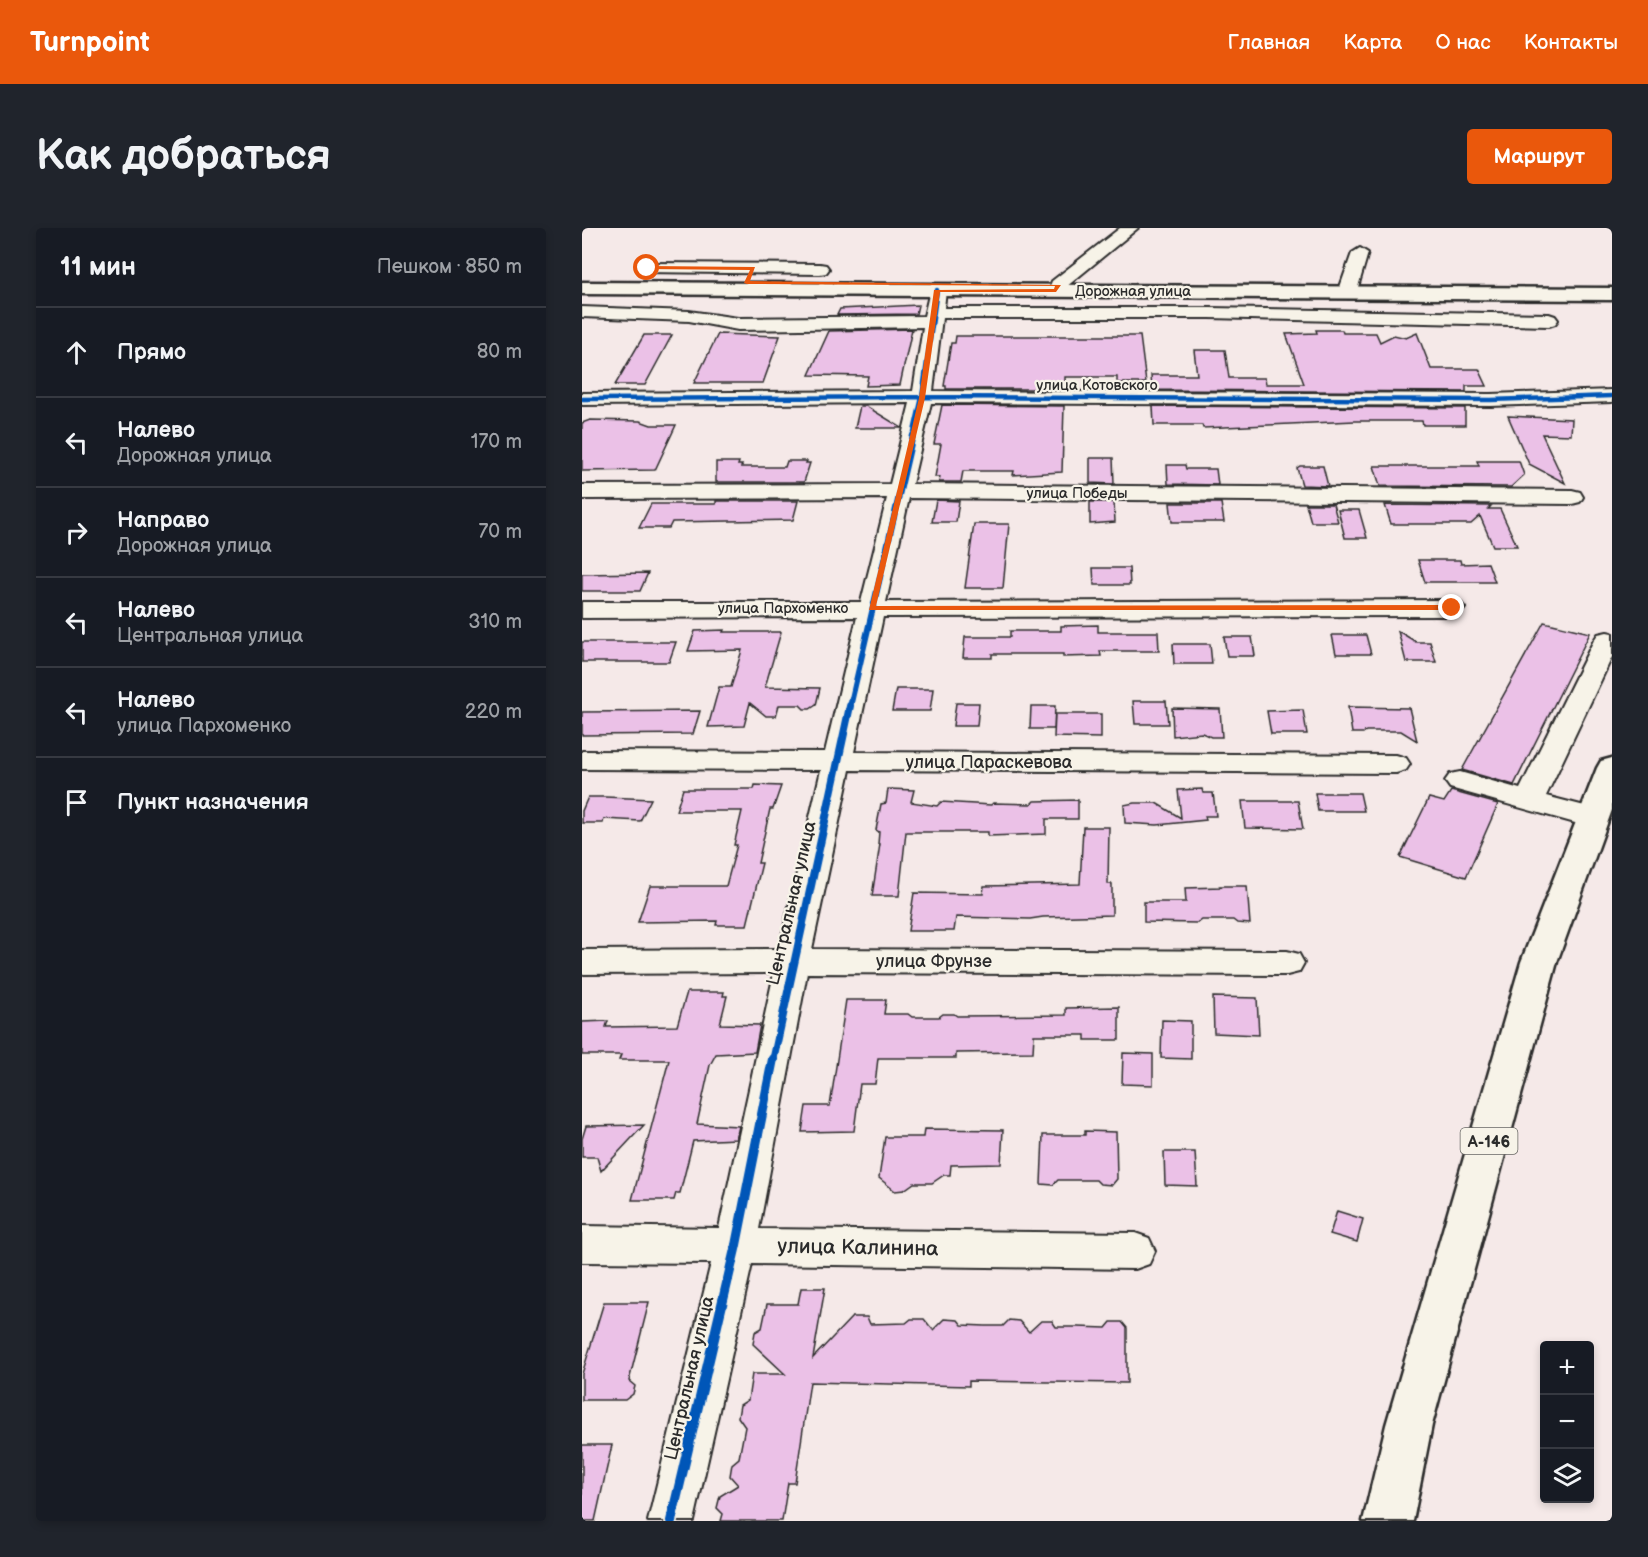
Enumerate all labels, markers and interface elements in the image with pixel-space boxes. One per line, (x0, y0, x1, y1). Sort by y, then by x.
text: Turnpoint (30, 26, 150, 59)
text: Главная (1227, 30, 1310, 55)
text: Карта (1343, 30, 1402, 55)
text: О нас (1435, 30, 1491, 55)
text: Контакты (1524, 30, 1618, 55)
button: Маршрут (1467, 129, 1612, 184)
text: Как добраться (36, 131, 331, 182)
text: 11 мин (60, 252, 136, 283)
route start (633, 254, 659, 280)
text: Пешком · 850 m (377, 255, 522, 279)
street label: Дорожная улица (1075, 282, 1191, 301)
icon: ahead (60, 336, 93, 369)
text: Прямо (117, 339, 186, 366)
text: 80 m (477, 340, 522, 364)
street label: улица Котовского (1036, 376, 1158, 395)
text: Налево (117, 417, 195, 444)
icon: left (60, 426, 93, 459)
text: 170 m (471, 430, 522, 454)
text: Дорожная улица (117, 444, 272, 468)
street label: улица Победы (1026, 484, 1128, 503)
text: Направо (117, 507, 209, 534)
icon: right (60, 516, 93, 549)
text: 70 m (478, 520, 522, 544)
text: Дорожная улица (117, 534, 272, 558)
route end (1438, 594, 1464, 620)
text: Налево (117, 597, 195, 624)
street label: улица Пархоменко (718, 599, 849, 618)
icon: left (60, 606, 93, 639)
text: 310 m (468, 610, 522, 634)
text: Центральная улица (117, 624, 303, 648)
text: Налево (117, 687, 195, 714)
icon: left (60, 696, 93, 729)
text: 220 m (465, 700, 522, 724)
text: улица Пархоменко (117, 714, 291, 738)
street label: улица Параскевова (906, 752, 1073, 773)
icon: arrive (60, 786, 93, 819)
text: Пункт назначения (117, 789, 309, 816)
street label: Центральная улица (762, 819, 821, 987)
street label: улица Фрунзе (876, 951, 992, 972)
road number: А-146 (1460, 1128, 1518, 1154)
street label: улица Калинина (777, 1234, 939, 1261)
street label: Центральная улица (660, 1294, 719, 1462)
map controls (1540, 1341, 1594, 1503)
button: + (1540, 1341, 1594, 1395)
button: − (1540, 1395, 1594, 1449)
button: layers (1540, 1449, 1594, 1503)

